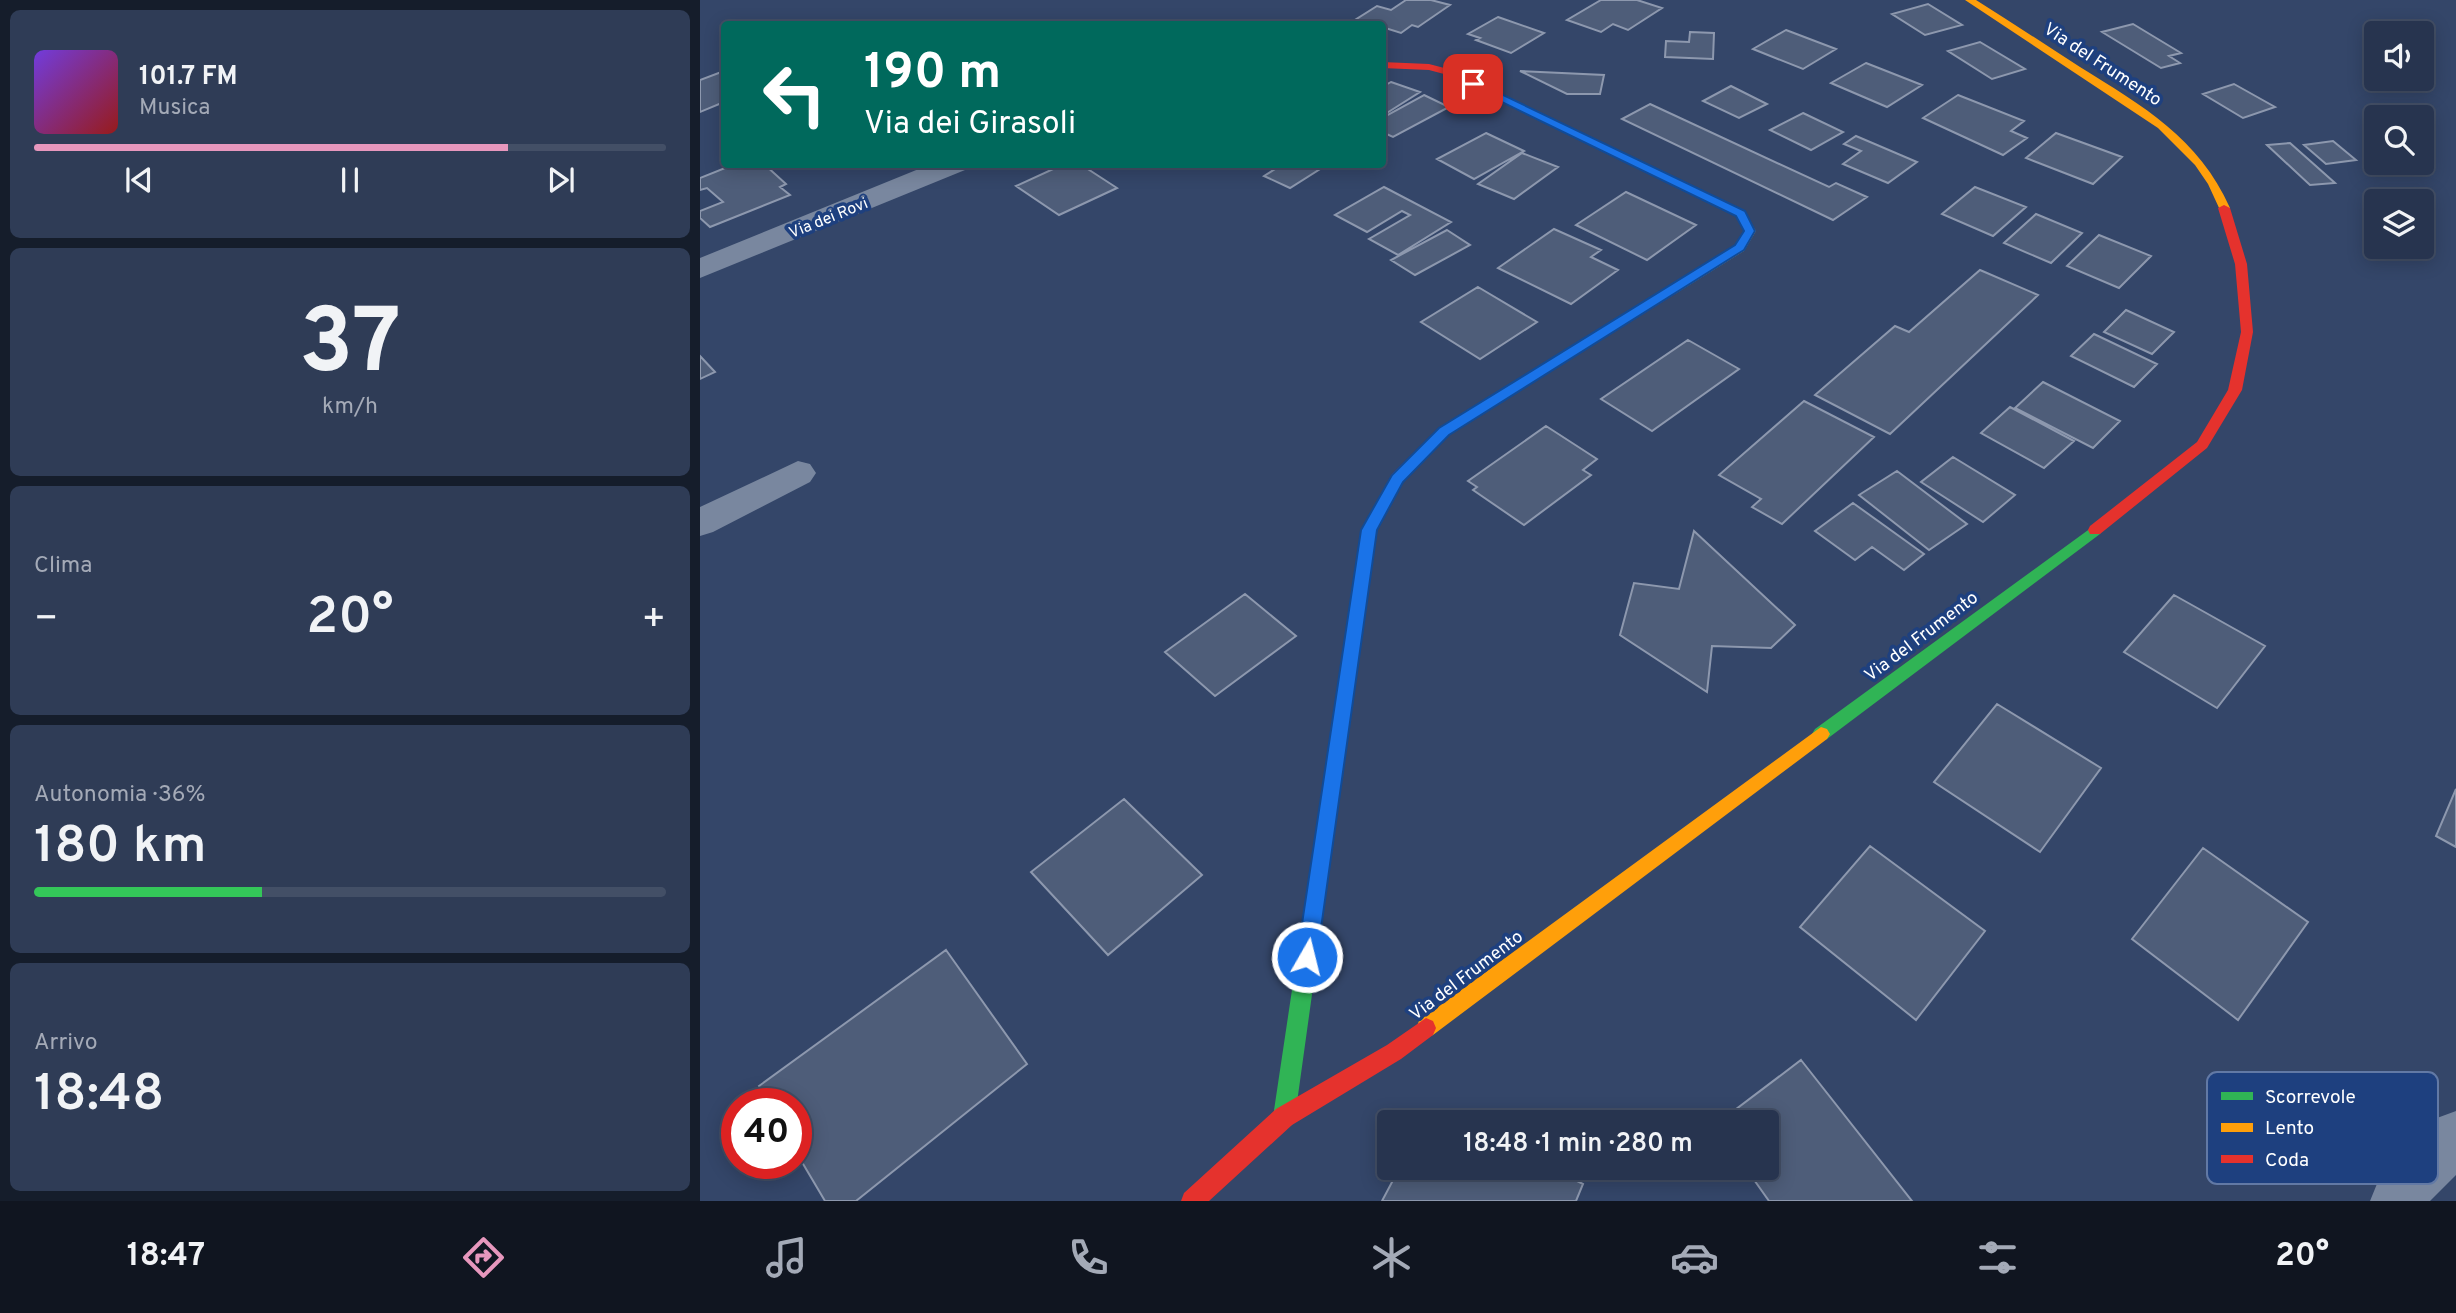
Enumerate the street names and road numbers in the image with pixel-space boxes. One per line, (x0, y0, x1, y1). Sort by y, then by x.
street label: Via del Frumento (2039, 18, 2166, 112)
street label: Via dei Rovi (786, 194, 871, 244)
street label: Via del Frumento (1860, 587, 1983, 687)
street label: Via del Frumento (1405, 926, 1528, 1026)

